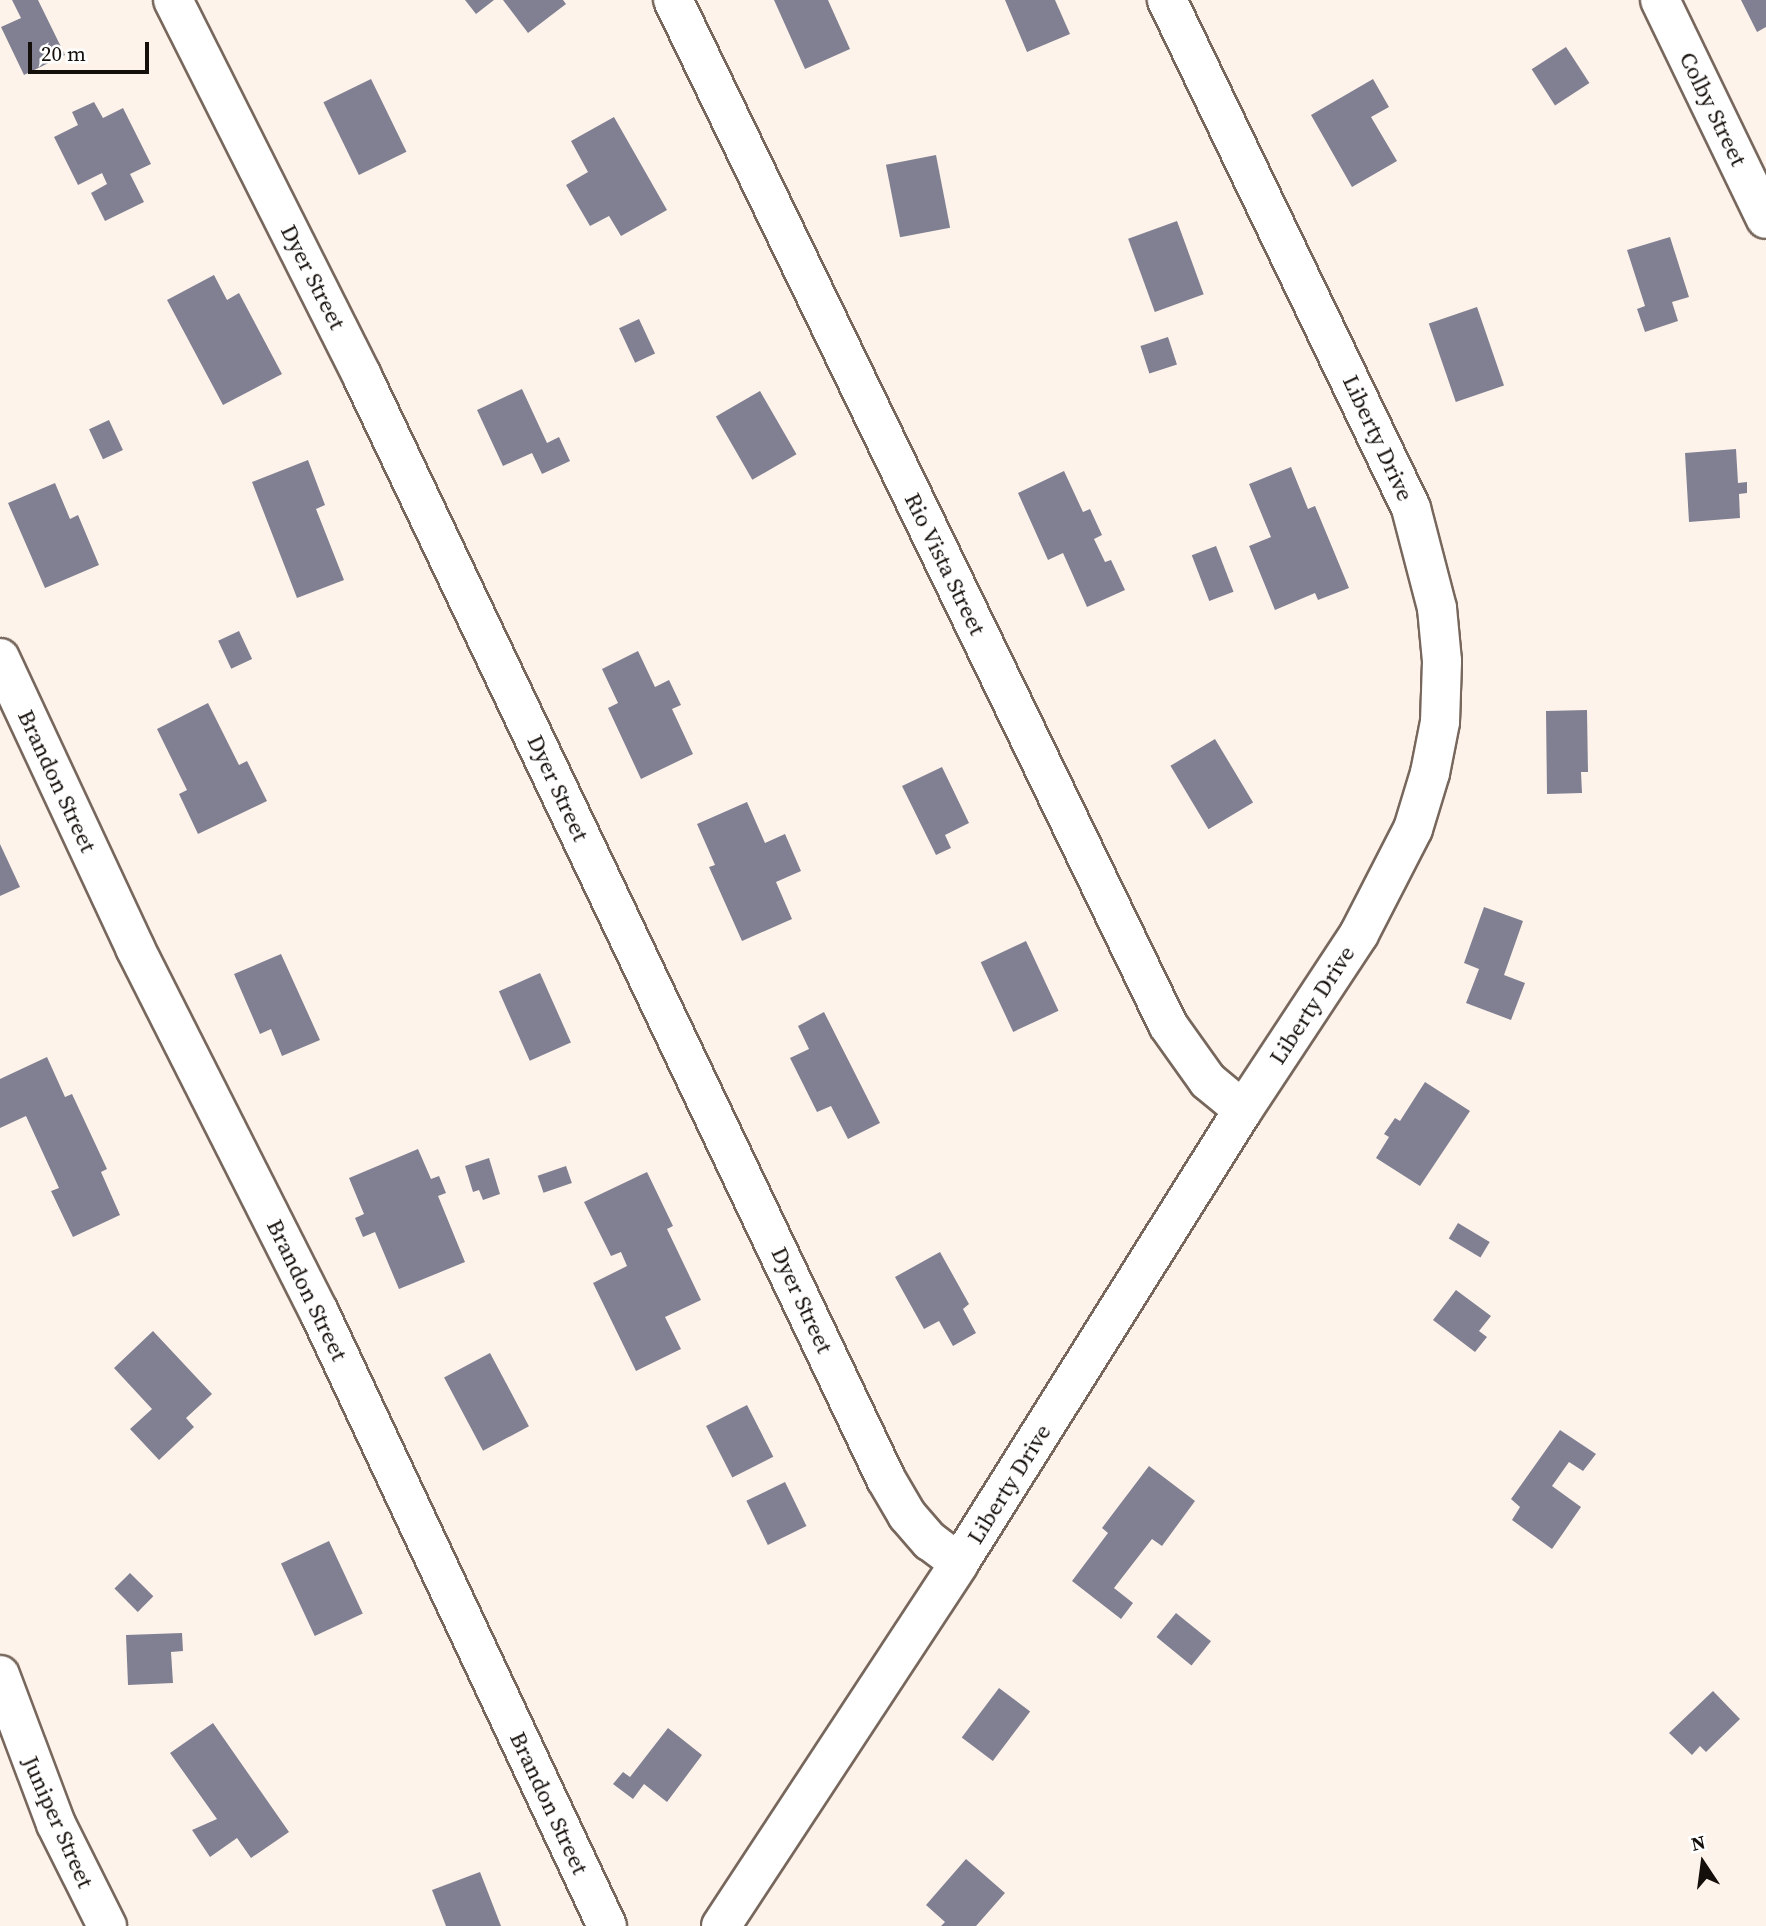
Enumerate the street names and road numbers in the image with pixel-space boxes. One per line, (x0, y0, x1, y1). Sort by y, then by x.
street label: Colby Street (1674, 47, 1752, 171)
street label: Dyer Street (275, 220, 351, 334)
street label: Liberty Drive (1337, 371, 1419, 505)
street label: Rio Vista Street (899, 488, 991, 640)
street label: Brandon Street (12, 705, 102, 857)
street label: Dyer Street (521, 731, 595, 845)
street label: Liberty Drive (1263, 941, 1361, 1069)
street label: Brandon Street (261, 1215, 353, 1365)
street label: Dyer Street (765, 1243, 839, 1357)
street label: Liberty Drive (961, 1419, 1057, 1549)
street label: Brandon Street (504, 1727, 594, 1879)
street label: Juniper Street (17, 1752, 99, 1892)

